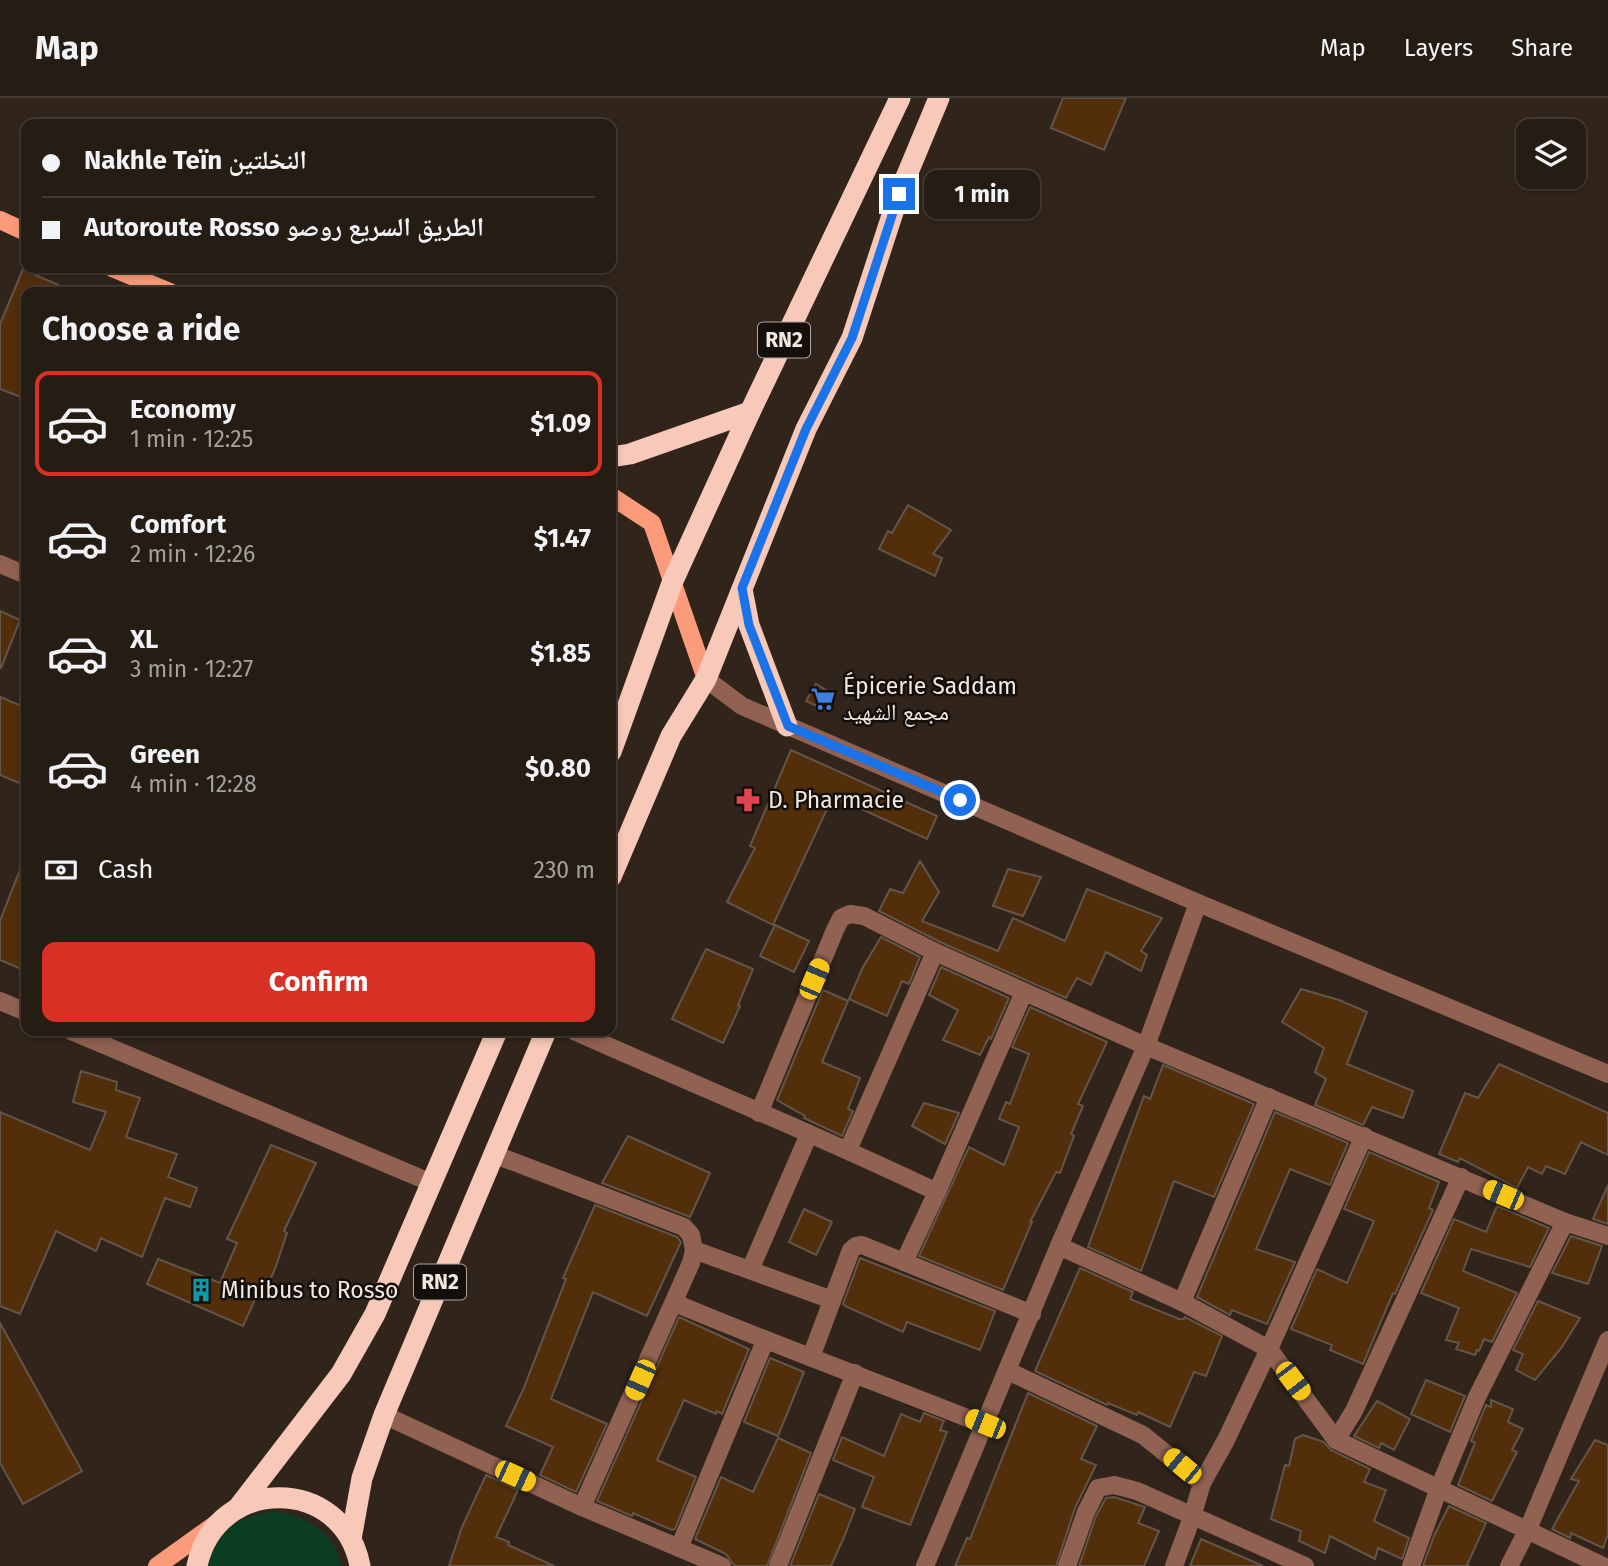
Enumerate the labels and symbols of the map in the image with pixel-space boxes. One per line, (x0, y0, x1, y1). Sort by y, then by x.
callout: 1 min (923, 170, 1039, 218)
route end (883, 178, 915, 210)
road number: RN2 (758, 322, 810, 358)
place label: Épicerie Saddam مجمع الشهيد (843, 671, 1017, 727)
supermarket icon: Épicerie Saddam مجمع الشهيد (809, 685, 837, 713)
route start (944, 784, 976, 816)
pharmacy icon: D. Pharmacie (734, 786, 762, 814)
place label: D. Pharmacie (768, 786, 904, 814)
car (797, 956, 832, 1002)
car (1480, 1177, 1527, 1213)
road number: RN2 (414, 1264, 466, 1300)
building icon: Minibus to Rosso (187, 1276, 215, 1304)
place label: Minibus to Rosso (221, 1276, 398, 1304)
car (622, 1357, 659, 1403)
car (1272, 1358, 1315, 1404)
car (962, 1406, 1009, 1442)
car (1160, 1444, 1205, 1488)
car (492, 1458, 539, 1494)

